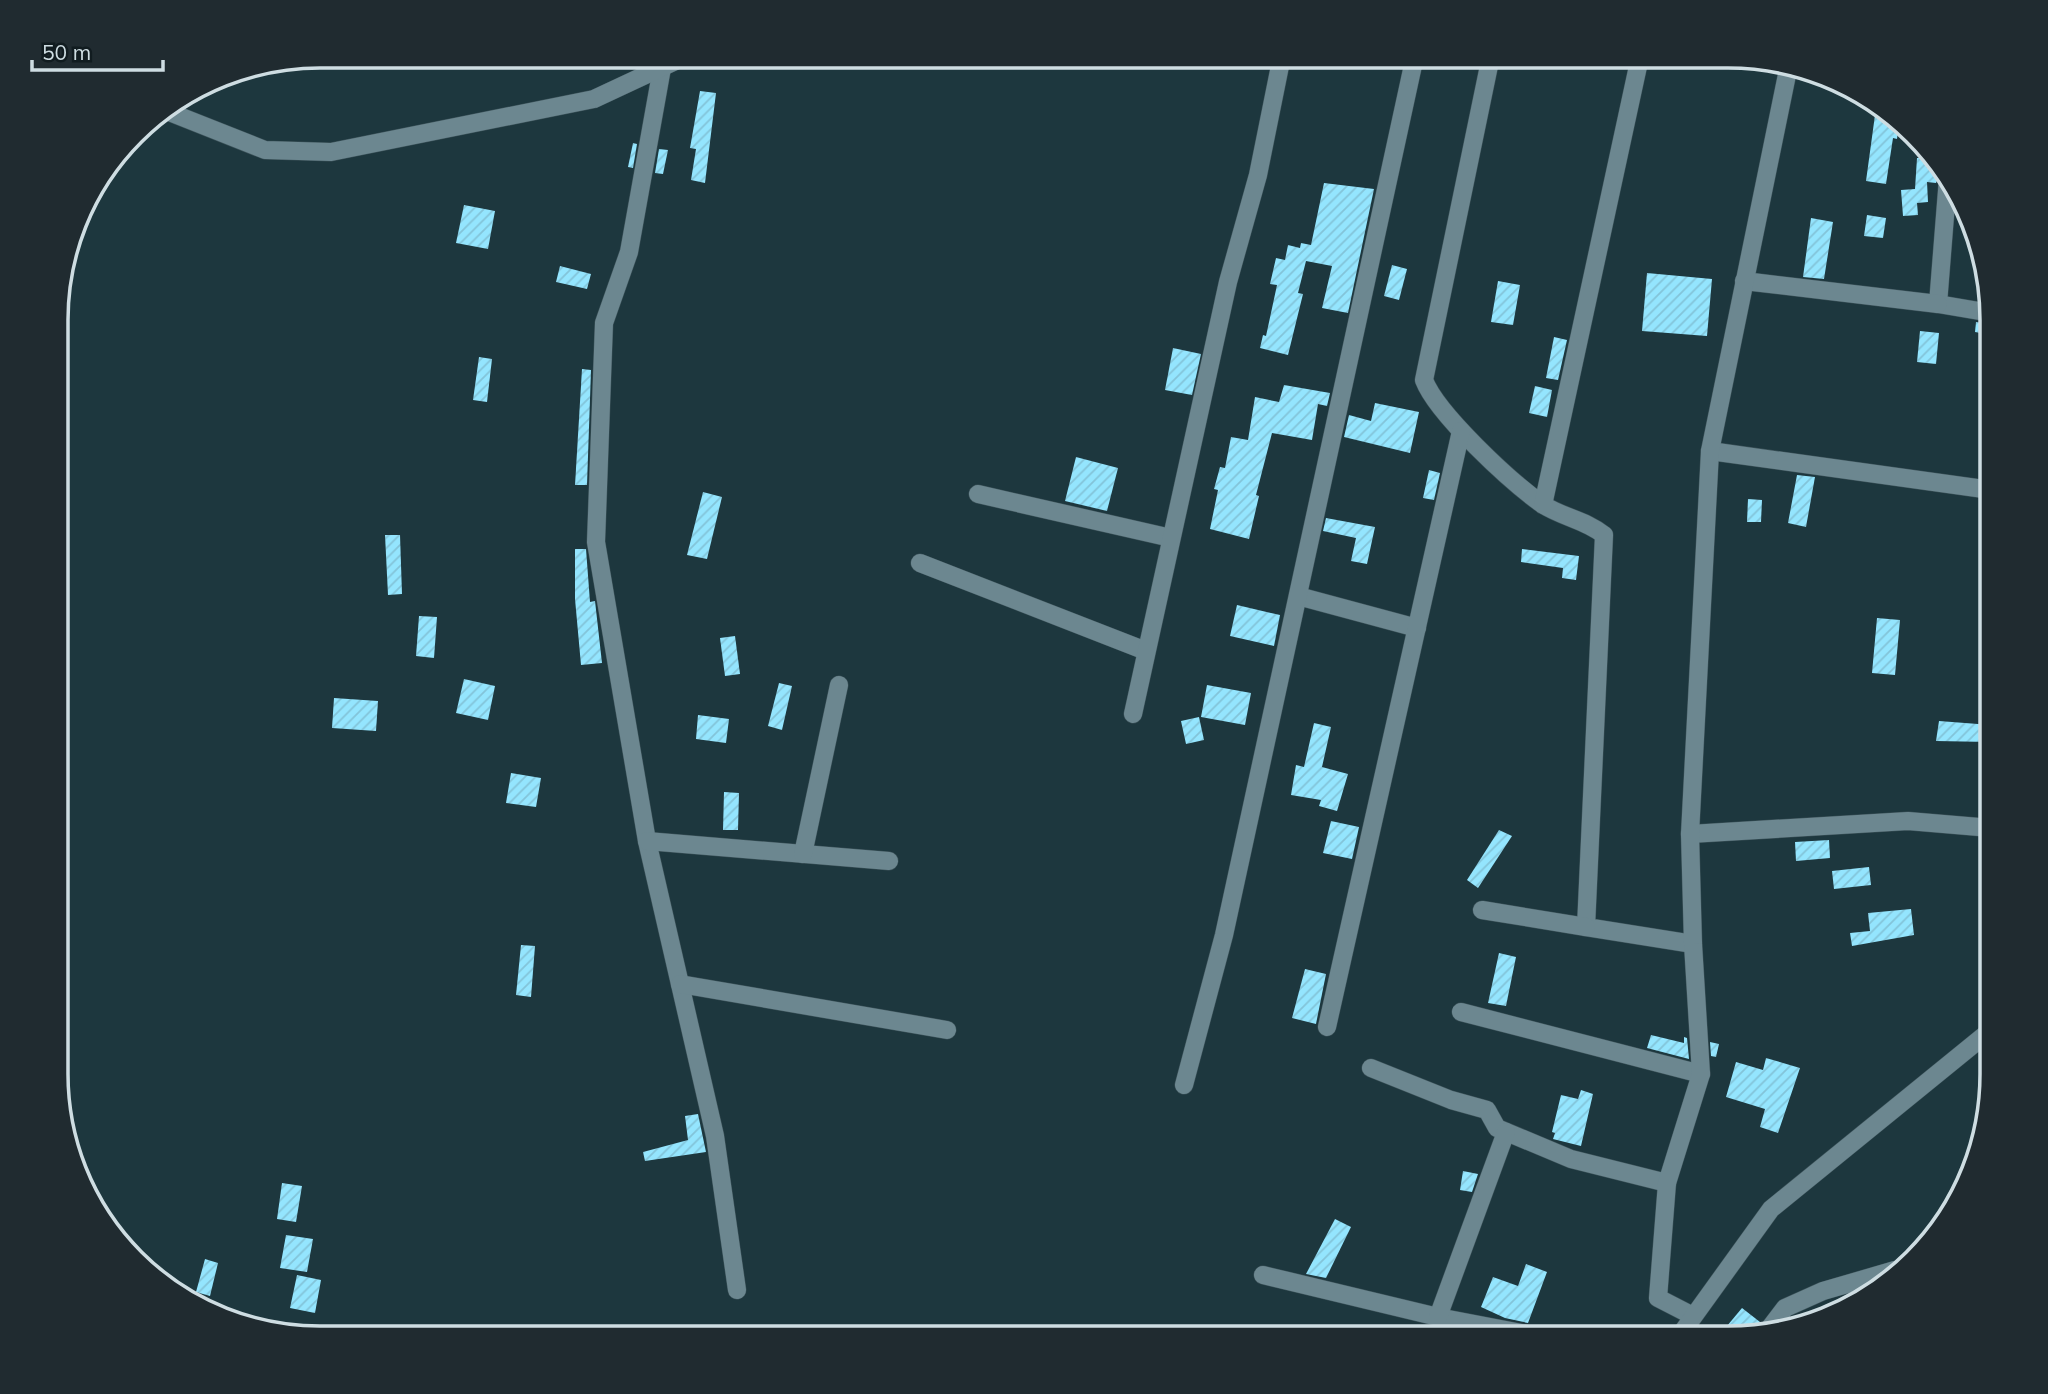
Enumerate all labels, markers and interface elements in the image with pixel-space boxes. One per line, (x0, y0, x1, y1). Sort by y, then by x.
scale bar (32, 28, 163, 72)
text: 50 m (42, 39, 91, 65)

